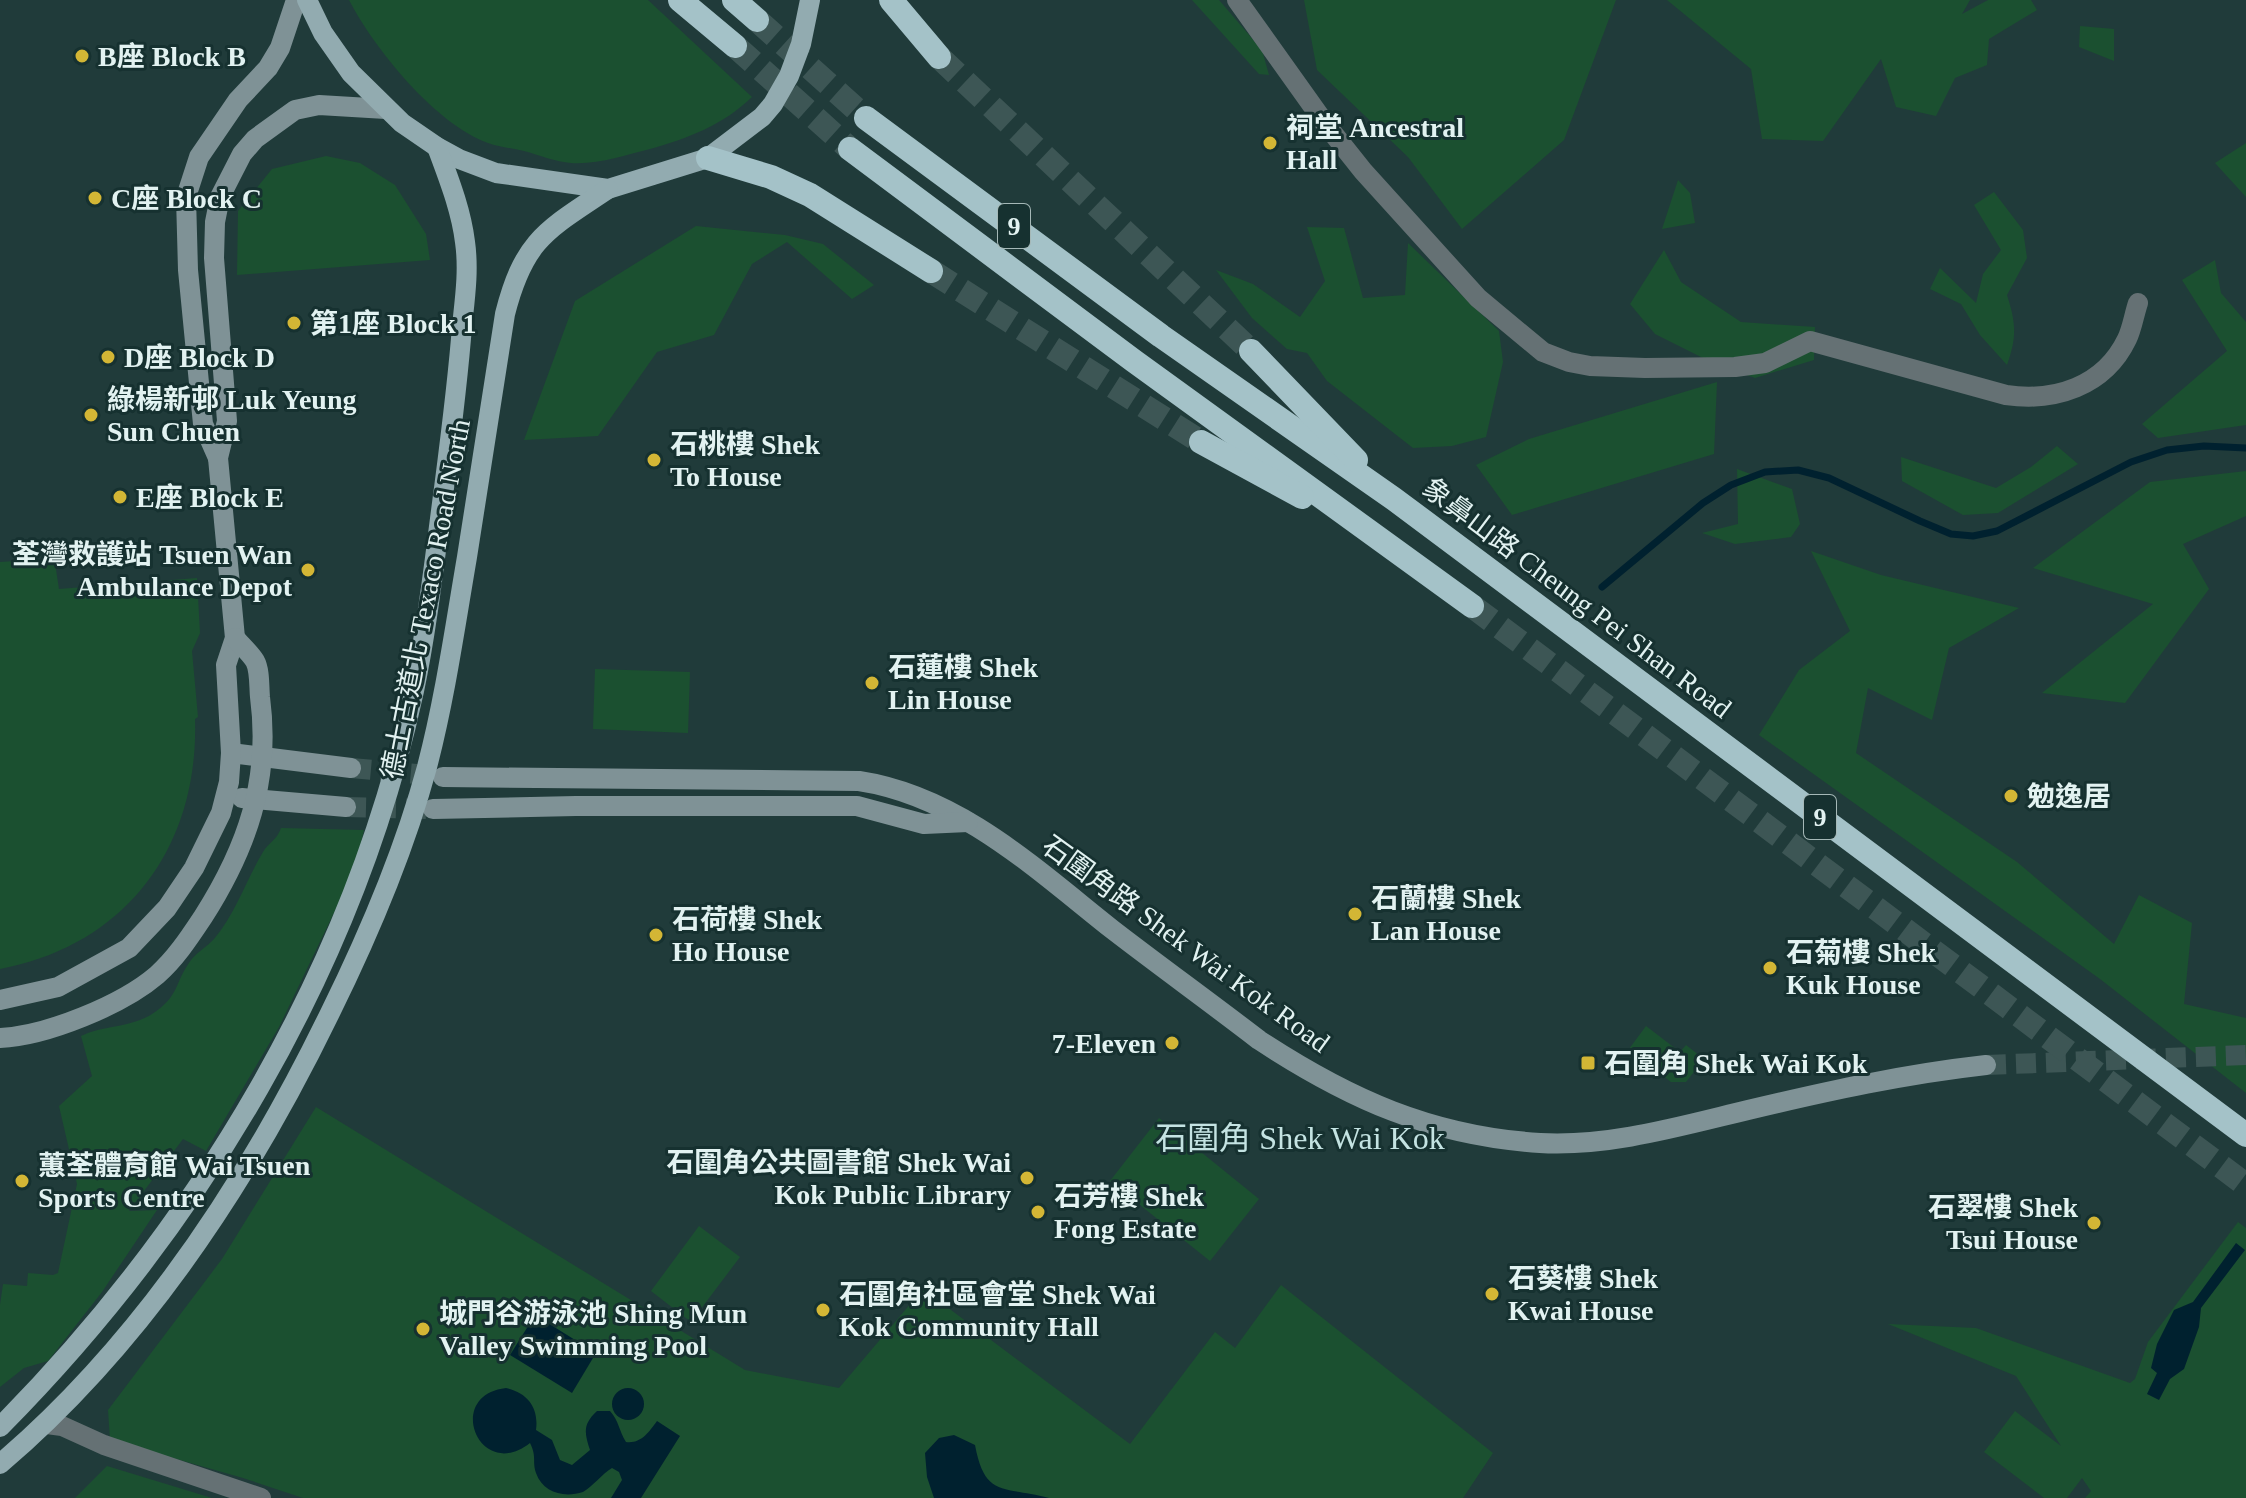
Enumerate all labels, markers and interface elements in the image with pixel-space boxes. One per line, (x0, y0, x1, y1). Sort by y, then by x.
place label: B座 Block B (98, 41, 246, 72)
marker: B座 Block B (73, 47, 91, 65)
place label: 祠堂 Ancestral Hall (1286, 112, 1464, 175)
marker: 祠堂 Ancestral Hall (1261, 134, 1279, 152)
place label: C座 Block C (111, 183, 262, 214)
marker: C座 Block C (86, 189, 104, 207)
road number: 9 (998, 204, 1030, 248)
place label: 第1座 Block 1 (310, 308, 476, 339)
marker: 第1座 Block 1 (285, 314, 303, 332)
place label: D座 Block D (124, 342, 275, 373)
marker: D座 Block D (99, 348, 117, 366)
place label: 綠楊新邨 Luk Yeung Sun Chuen (107, 384, 356, 447)
marker: 綠楊新邨 Luk Yeung Sun Chuen (82, 406, 100, 424)
street label: 德士古道北 Texaco Road North (376, 416, 476, 782)
place label: 石桃樓 Shek To House (670, 429, 821, 492)
marker: 石桃樓 Shek To House (645, 451, 663, 469)
street label: 象鼻山路 Cheung Pei Shan Road (1417, 472, 1737, 724)
place label: E座 Block E (136, 482, 284, 513)
marker: E座 Block E (111, 488, 129, 506)
place label: 荃灣救護站 Tsuen Wan Ambulance Depot (12, 539, 293, 602)
marker: 荃灣救護站 Tsuen Wan Ambulance Depot (299, 561, 317, 579)
place label: 石蓮樓 Shek Lin House (888, 652, 1039, 715)
marker: 石蓮樓 Shek Lin House (863, 674, 881, 692)
place label: 勉逸居 (2027, 781, 2111, 812)
marker: 勉逸居 (2002, 787, 2020, 805)
road number: 9 (1804, 795, 1836, 839)
street label: 石圍角路 Shek Wai Kok Road (1036, 829, 1336, 1059)
place label: 石蘭樓 Shek Lan House (1371, 883, 1522, 946)
place label: 石荷樓 Shek Ho House (672, 904, 823, 967)
marker: 石蘭樓 Shek Lan House (1346, 905, 1364, 923)
marker: 石荷樓 Shek Ho House (647, 926, 665, 944)
place label: 石菊樓 Shek Kuk House (1786, 937, 1937, 1000)
marker: 石菊樓 Shek Kuk House (1761, 959, 1779, 977)
place label: 7-Eleven (1052, 1028, 1156, 1059)
marker: 7-Eleven (1163, 1034, 1181, 1052)
place label: 石圍角 Shek Wai Kok (1604, 1048, 1868, 1079)
marker: 石圍角 Shek Wai Kok (1579, 1054, 1597, 1072)
district label: 石圍角 Shek Wai Kok (1155, 1120, 1445, 1156)
place label: 石圍角公共圖書館 Shek Wai Kok Public Library (666, 1147, 1011, 1210)
place label: 蕙荃體育館 Wai Tsuen Sports Centre (38, 1150, 311, 1213)
marker: 石圍角公共圖書館 Shek Wai Kok Public Library (1018, 1169, 1036, 1187)
marker: 蕙荃體育館 Wai Tsuen Sports Centre (13, 1172, 31, 1190)
place label: 石芳樓 Shek Fong Estate (1054, 1181, 1205, 1244)
place label: 石翠樓 Shek Tsui House (1928, 1192, 2078, 1255)
marker: 石芳樓 Shek Fong Estate (1029, 1203, 1047, 1221)
marker: 石翠樓 Shek Tsui House (2085, 1214, 2103, 1232)
place label: 石葵樓 Shek Kwai House (1508, 1263, 1659, 1326)
place label: 石圍角社區會堂 Shek Wai Kok Community Hall (839, 1279, 1156, 1342)
marker: 石葵樓 Shek Kwai House (1483, 1285, 1501, 1303)
place label: 城門谷游泳池 Shing Mun Valley Swimming Pool (439, 1298, 747, 1361)
marker: 石圍角社區會堂 Shek Wai Kok Community Hall (814, 1301, 832, 1319)
marker: 城門谷游泳池 Shing Mun Valley Swimming Pool (414, 1320, 432, 1338)

